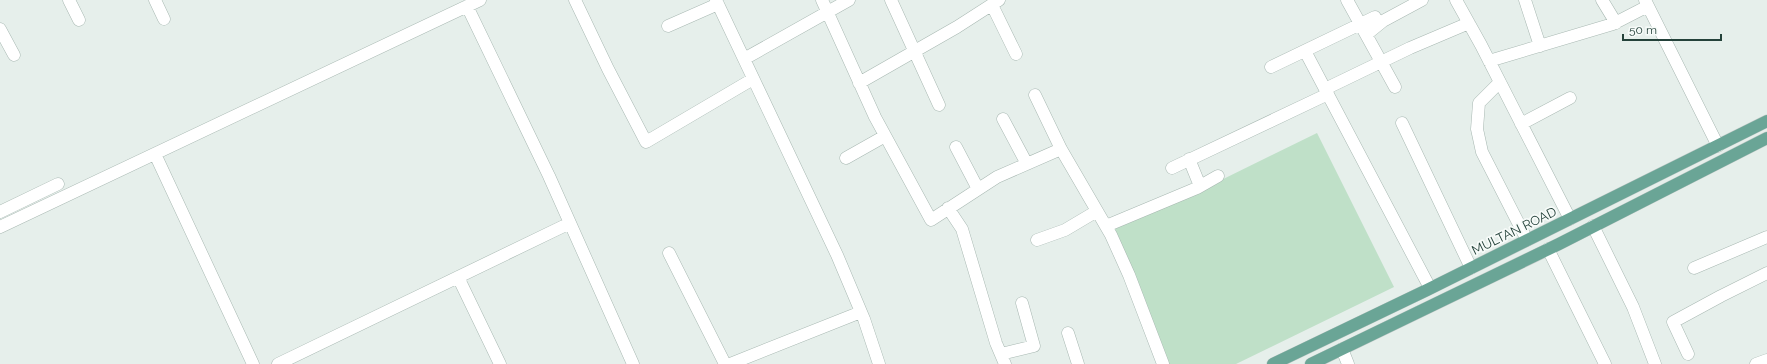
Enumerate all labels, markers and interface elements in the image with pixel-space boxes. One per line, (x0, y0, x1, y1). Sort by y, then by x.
scale bar (1623, 16, 1721, 42)
text: 50 m (1629, 23, 1657, 37)
street label: MULTAN ROAD (1469, 204, 1559, 258)

